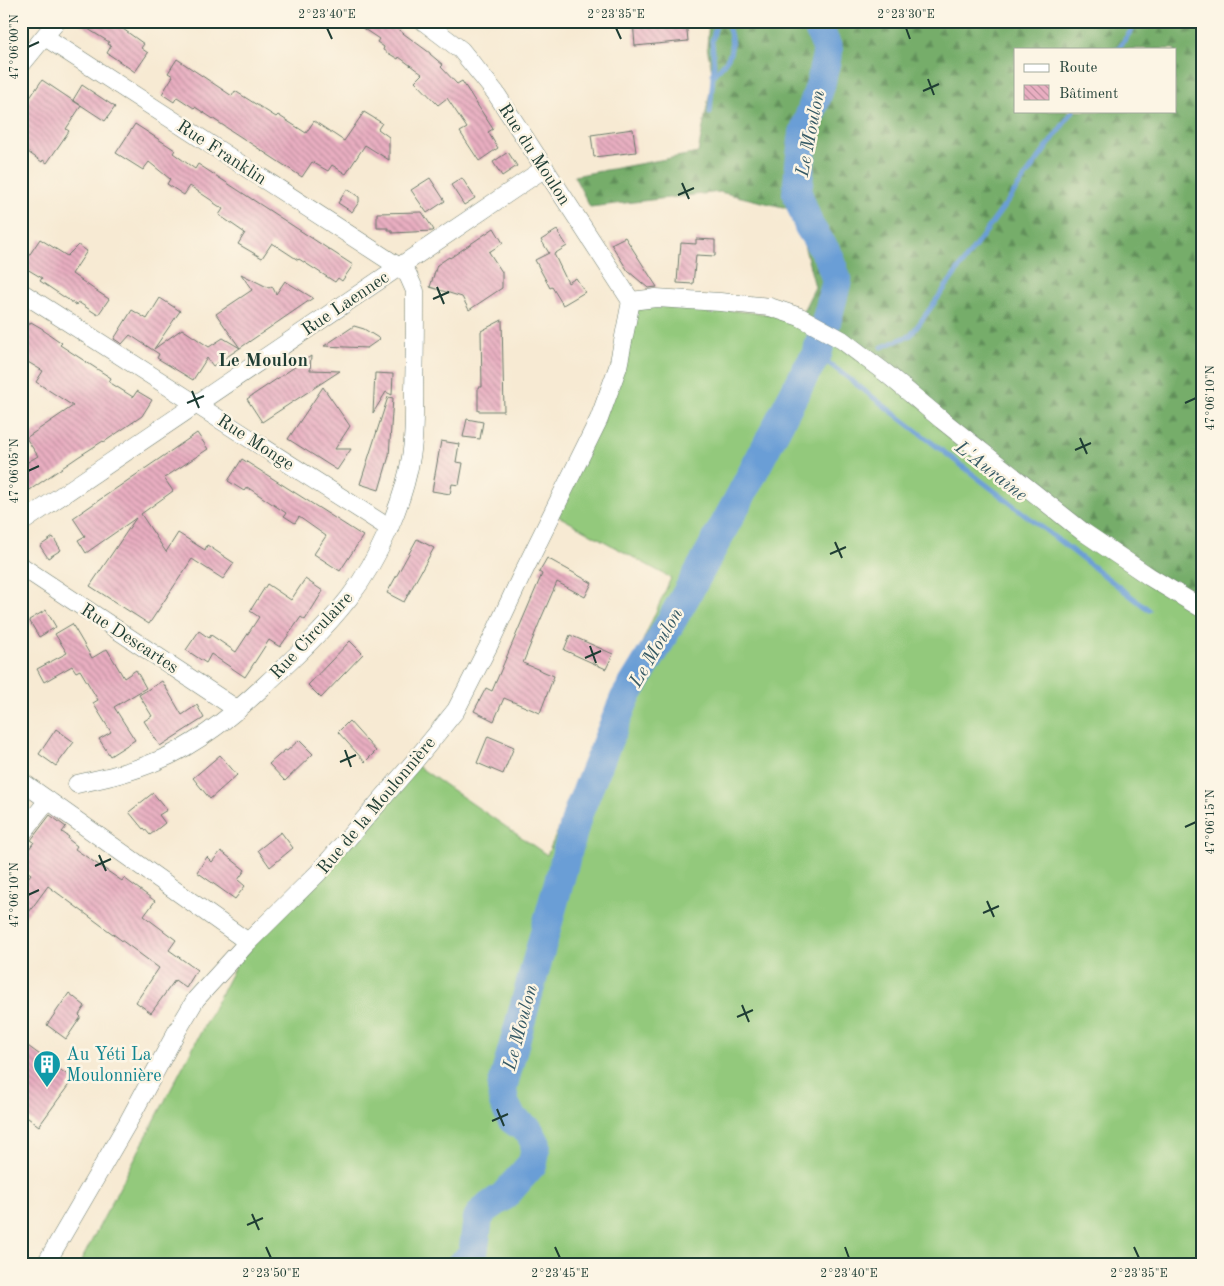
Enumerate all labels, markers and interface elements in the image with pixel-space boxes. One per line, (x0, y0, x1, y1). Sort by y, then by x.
text: 2°23'35"E (587, 8, 645, 21)
text: 2°23'40"E (298, 9, 356, 21)
text: 2°23'30"E (877, 9, 935, 21)
text: 47°06'00"N (9, 14, 21, 80)
legend (1014, 48, 1176, 112)
text: Route (1059, 61, 1097, 76)
text: Bâtiment (1059, 87, 1118, 102)
water label: Le Moulon (794, 88, 829, 179)
street label: Rue du Moulon (495, 101, 574, 209)
street label: Rue Franklin (173, 117, 270, 189)
street label: Rue Laennec (299, 268, 392, 339)
district label: Le Moulon (218, 352, 308, 371)
text: 47°06'10"N (1205, 365, 1217, 431)
street label: Rue Monge (214, 411, 297, 474)
text: 47°06'05"N (8, 438, 21, 504)
water label: L'Auraine (950, 438, 1030, 506)
street label: Rue Circulaire (267, 589, 356, 683)
street label: Rue Descartes (77, 601, 182, 677)
water label: Le Moulon (626, 605, 687, 692)
street label: Rue de la Moulonnière (314, 734, 439, 878)
text: 47°06'15"N (1204, 789, 1217, 855)
text: 47°06'10"N (9, 862, 21, 928)
water label: Le Moulon (501, 983, 542, 1073)
place label: Au Yéti La Moulonnière (66, 1046, 162, 1085)
building icon: Au Yéti La Moulonnière (32, 1049, 62, 1088)
text: 2°23'50"E (242, 1267, 300, 1280)
text: 2°23'45"E (531, 1267, 589, 1280)
text: 2°23'35"E (1110, 1267, 1168, 1280)
text: 2°23'40"E (820, 1268, 878, 1280)

